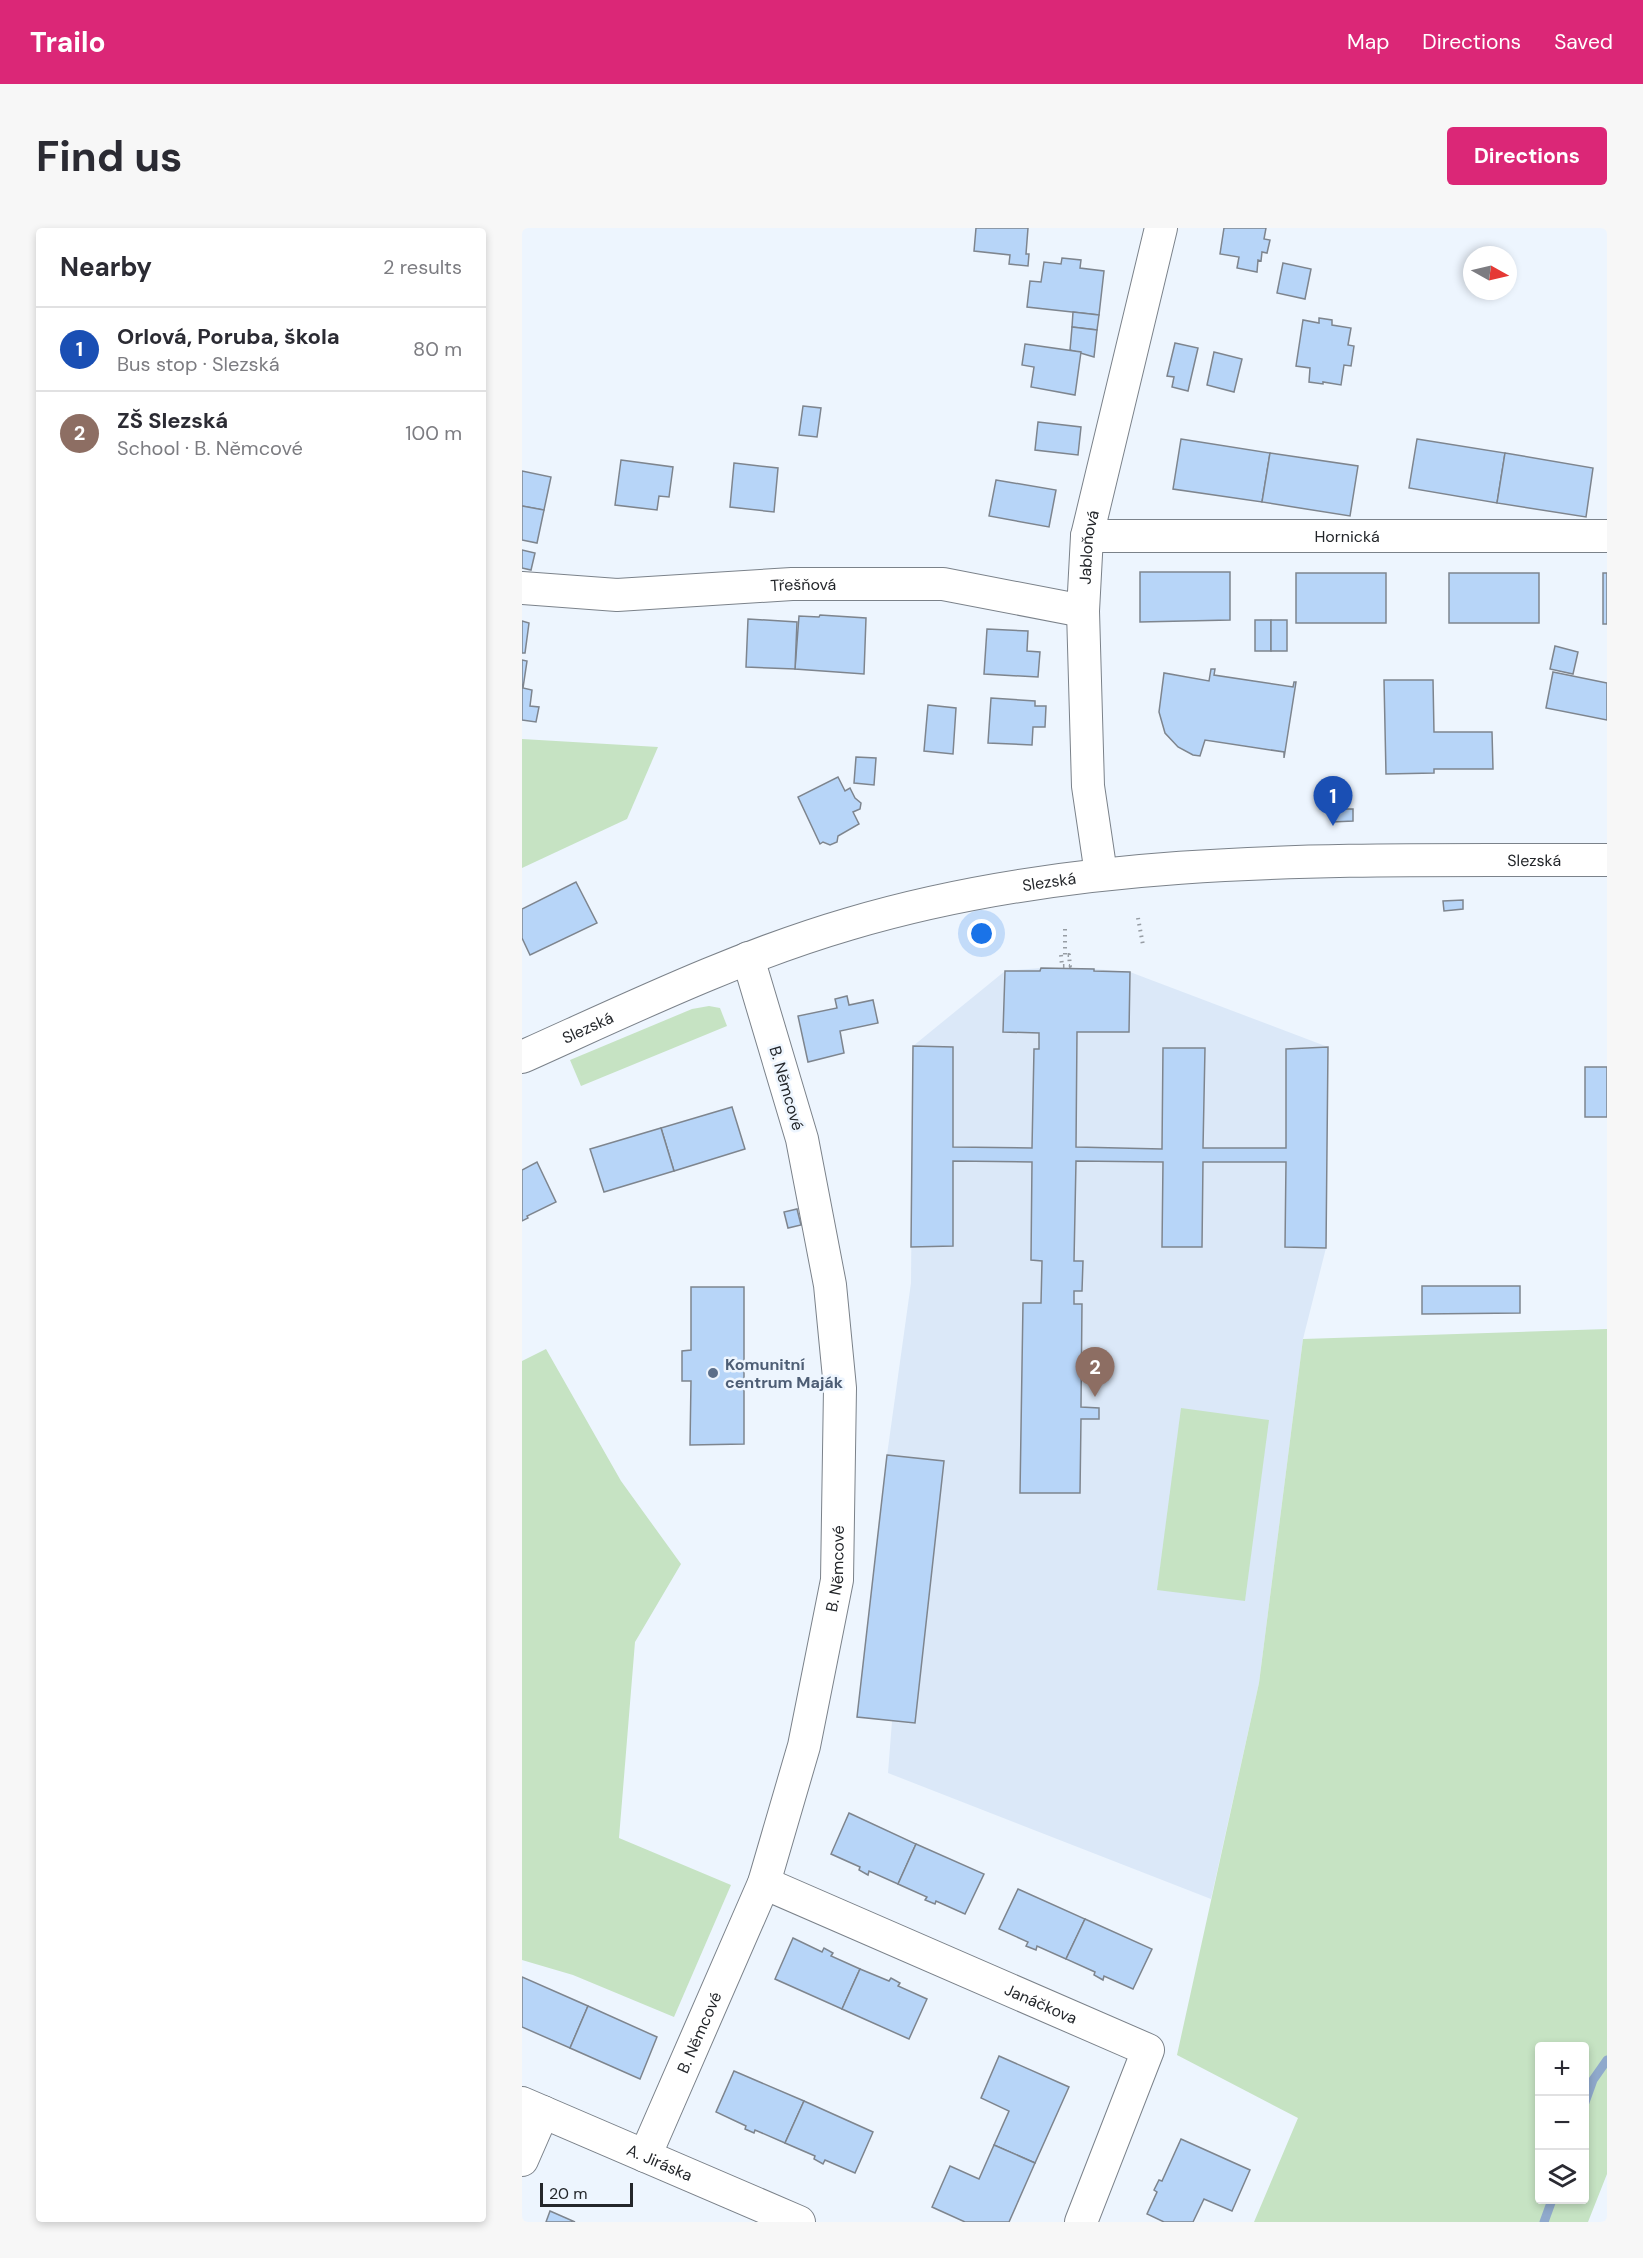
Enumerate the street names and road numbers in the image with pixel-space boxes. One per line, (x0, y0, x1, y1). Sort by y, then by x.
street label: Jabloňová (1074, 508, 1104, 585)
street label: Hornická (1314, 526, 1380, 547)
street label: Třešňová (770, 574, 836, 596)
street label: Slezská (1507, 850, 1561, 871)
street label: Slezská (1021, 868, 1077, 896)
street label: Slezská (559, 1007, 617, 1049)
street label: B. Němcové (764, 1044, 809, 1133)
street label: B. Němcové (821, 1525, 849, 1614)
street label: Janáčkova (1001, 1979, 1080, 2029)
street label: B. Němcové (672, 1988, 726, 2076)
street label: A. Jiráska (624, 2139, 696, 2186)

